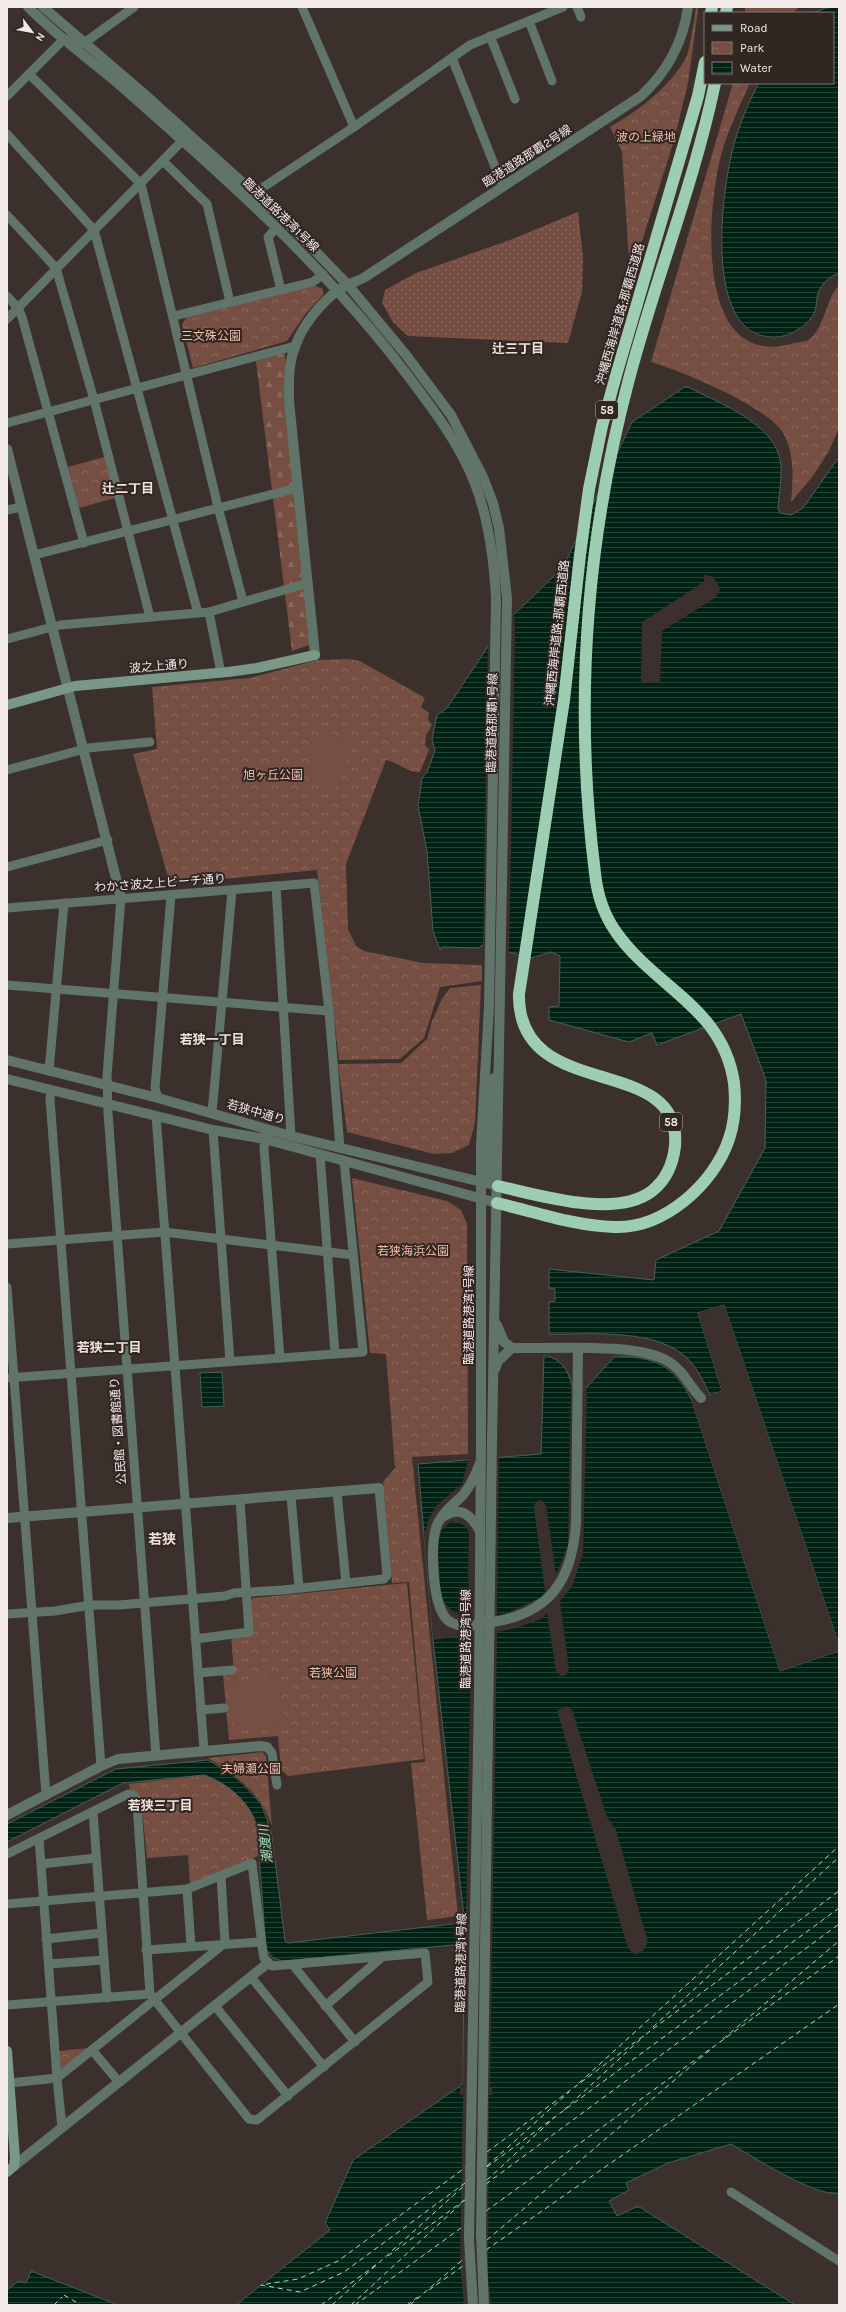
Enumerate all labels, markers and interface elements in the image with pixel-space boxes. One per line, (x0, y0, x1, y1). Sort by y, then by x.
north arrow (12, 12, 52, 52)
legend (704, 12, 834, 84)
text: Road (740, 21, 768, 35)
text: N (32, 30, 48, 44)
text: Park (740, 41, 765, 55)
text: Water (740, 61, 773, 75)
street label: 臨港道路那覇2号線 (480, 122, 574, 190)
park label: 波の上緑地 (616, 130, 676, 144)
street label: 臨港道路港湾1号線 (240, 175, 322, 255)
street label: 沖縄西海岸道路;那覇西道路 (593, 241, 647, 387)
park label: 三文殊公園 (181, 329, 241, 343)
district label: 辻三丁目 (492, 341, 544, 356)
road number: 58 (596, 401, 618, 419)
district label: 辻二丁目 (102, 481, 154, 496)
street label: 沖縄西海岸道路;那覇西道路 (542, 559, 572, 707)
street label: 波之上通り (128, 656, 190, 676)
street label: 臨港道路那覇1号線 (484, 673, 500, 773)
park label: 旭ヶ丘公園 (243, 768, 303, 782)
street label: わかさ波之上ビーチ通り (94, 871, 226, 895)
district label: 若狭一丁目 (179, 1032, 245, 1047)
street label: 若狭中通り (225, 1097, 287, 1127)
road number: 58 (660, 1113, 682, 1131)
park label: 若狭海浜公園 (377, 1244, 449, 1258)
street label: 臨港道路港湾1号線 (462, 1265, 476, 1365)
district label: 若狭二丁目 (76, 1340, 142, 1355)
street label: 公民館・図書館通り (107, 1377, 129, 1485)
district label: 若狭 (148, 1531, 176, 1548)
street label: 臨港道路港湾1号線 (459, 1589, 473, 1689)
park label: 若狭公園 (309, 1666, 357, 1680)
park label: 夫婦瀬公園 (221, 1762, 281, 1776)
district label: 若狭三丁目 (127, 1798, 193, 1813)
water label: 潮渡川 (255, 1822, 275, 1864)
street label: 臨港道路港湾1号線 (453, 1913, 469, 2013)

